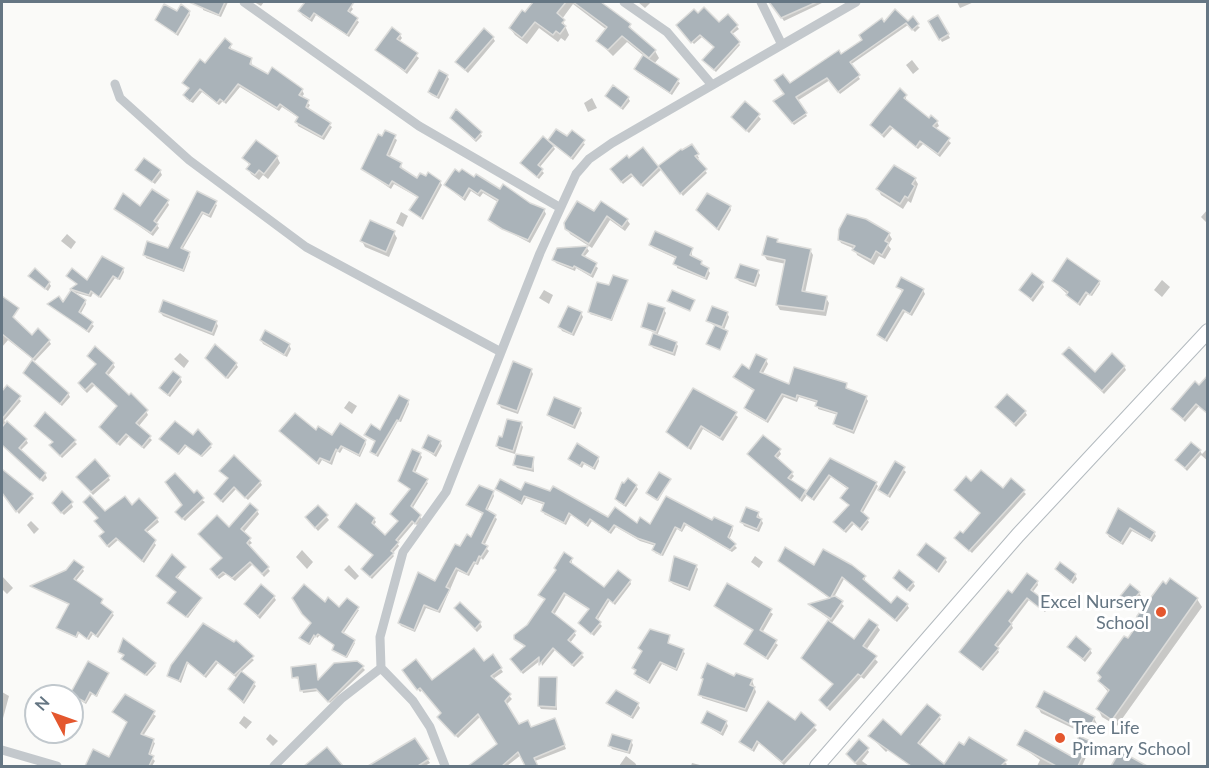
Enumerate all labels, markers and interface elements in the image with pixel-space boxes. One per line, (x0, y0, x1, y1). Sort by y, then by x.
place label: Excel Nursery School (1040, 591, 1149, 634)
marker: Excel Nursery School (1154, 605, 1168, 619)
north arrow (24, 684, 84, 744)
text: N (30, 692, 53, 714)
place label: Tree Life Primary School (1072, 717, 1191, 760)
marker: Tree Life Primary School (1053, 731, 1067, 745)

